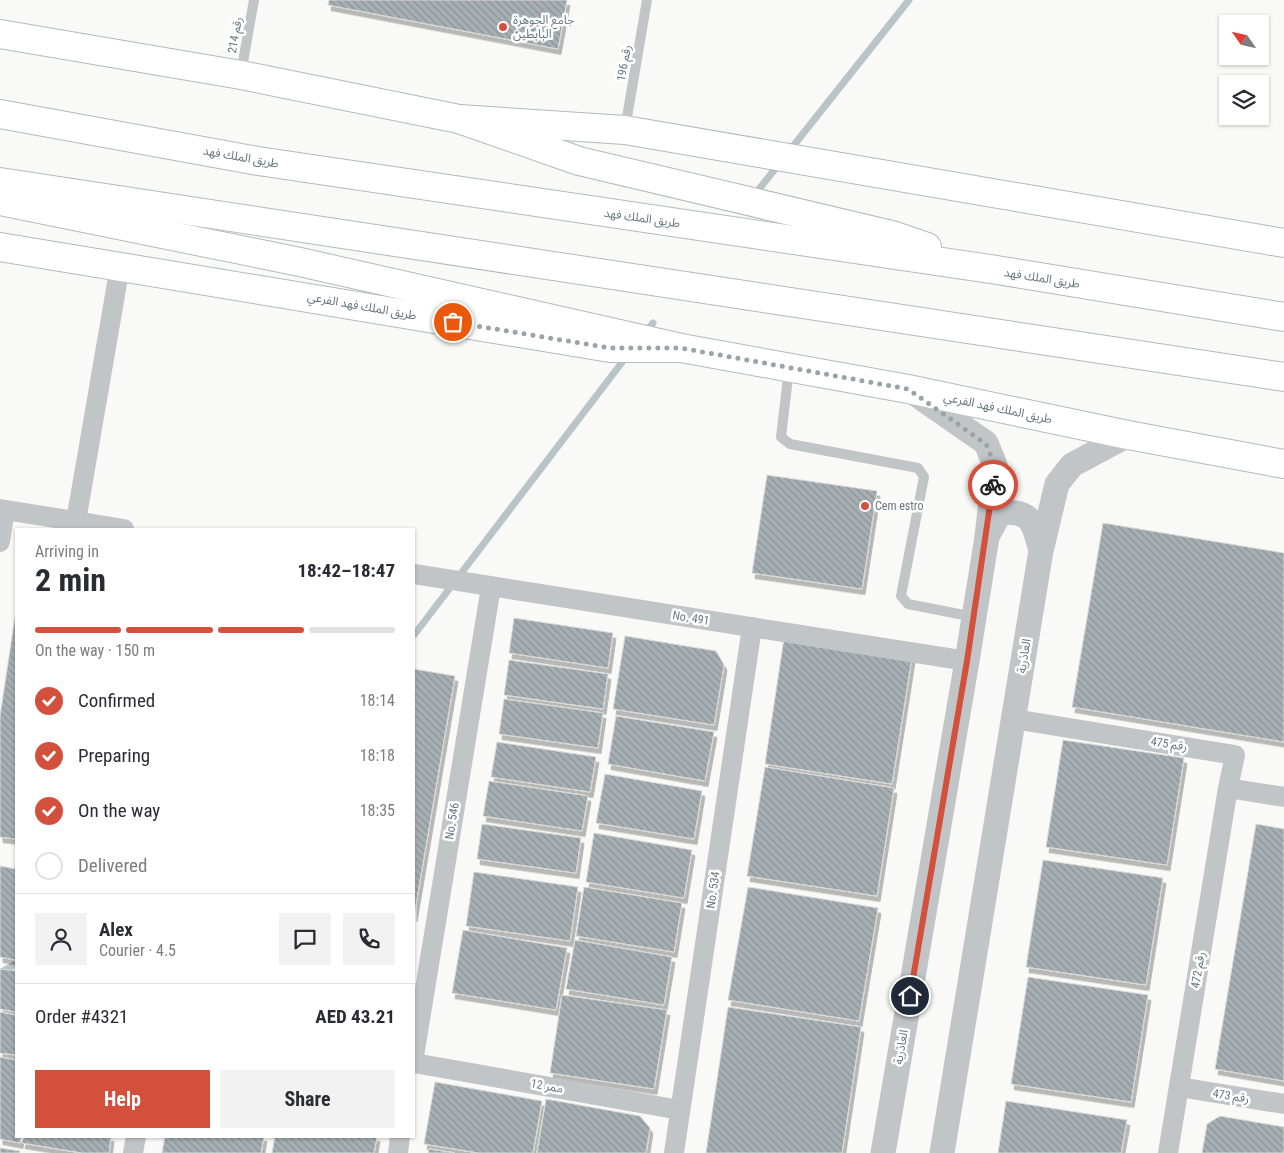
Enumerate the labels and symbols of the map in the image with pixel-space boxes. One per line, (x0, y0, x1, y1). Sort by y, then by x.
place label: جامع الجوهرة البابطين (513, 13, 574, 41)
north arrow (1219, 15, 1269, 65)
street label: رقم 214 (225, 16, 247, 55)
marker: جامع الجوهرة البابطين (497, 21, 509, 33)
street label: رقم 196 (614, 44, 636, 83)
street label: طريق الملك فهد (202, 143, 280, 172)
street label: طريق الملك فهد (603, 206, 681, 231)
street label: طريق الملك فهد (1003, 265, 1081, 292)
street label: طريق الملك فهد الفرعي (306, 289, 418, 325)
pin (432, 301, 474, 343)
street label: طريق الملك فهد الفرعي (942, 390, 1054, 429)
courier (968, 460, 1018, 510)
place label: Cem estro (875, 499, 923, 513)
marker: Cem estro (859, 500, 871, 512)
street label: No. 491 (672, 608, 710, 628)
street label: العاذرية (1014, 638, 1034, 674)
street label: رقم 475 (1149, 734, 1188, 756)
street label: No. 546 (442, 801, 462, 840)
street label: No. 534 (703, 871, 723, 909)
street label: رقم 472 (1188, 951, 1210, 990)
pin (889, 975, 931, 1017)
street label: العاذرية (891, 1028, 911, 1065)
street label: ممر 12 (530, 1076, 564, 1096)
street label: رقم 473 (1211, 1086, 1250, 1108)

